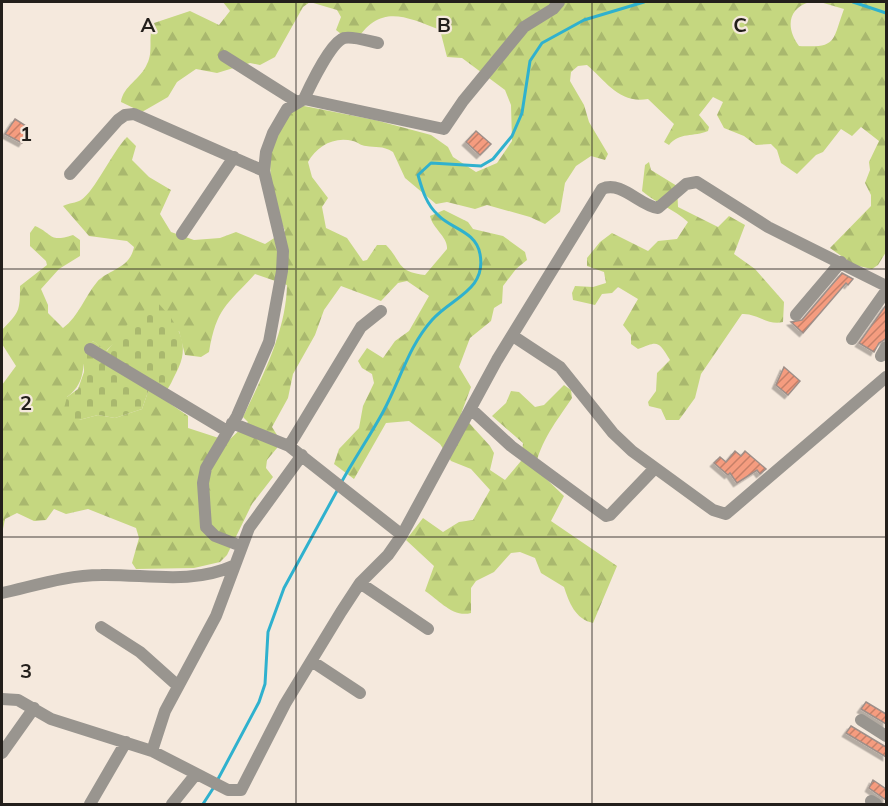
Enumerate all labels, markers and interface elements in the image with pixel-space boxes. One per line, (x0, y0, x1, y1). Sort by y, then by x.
text: A (141, 12, 156, 37)
text: B (437, 12, 451, 37)
text: C (733, 12, 747, 37)
text: 1 (20, 121, 32, 146)
text: 2 (20, 390, 32, 415)
text: 3 (20, 658, 32, 683)

